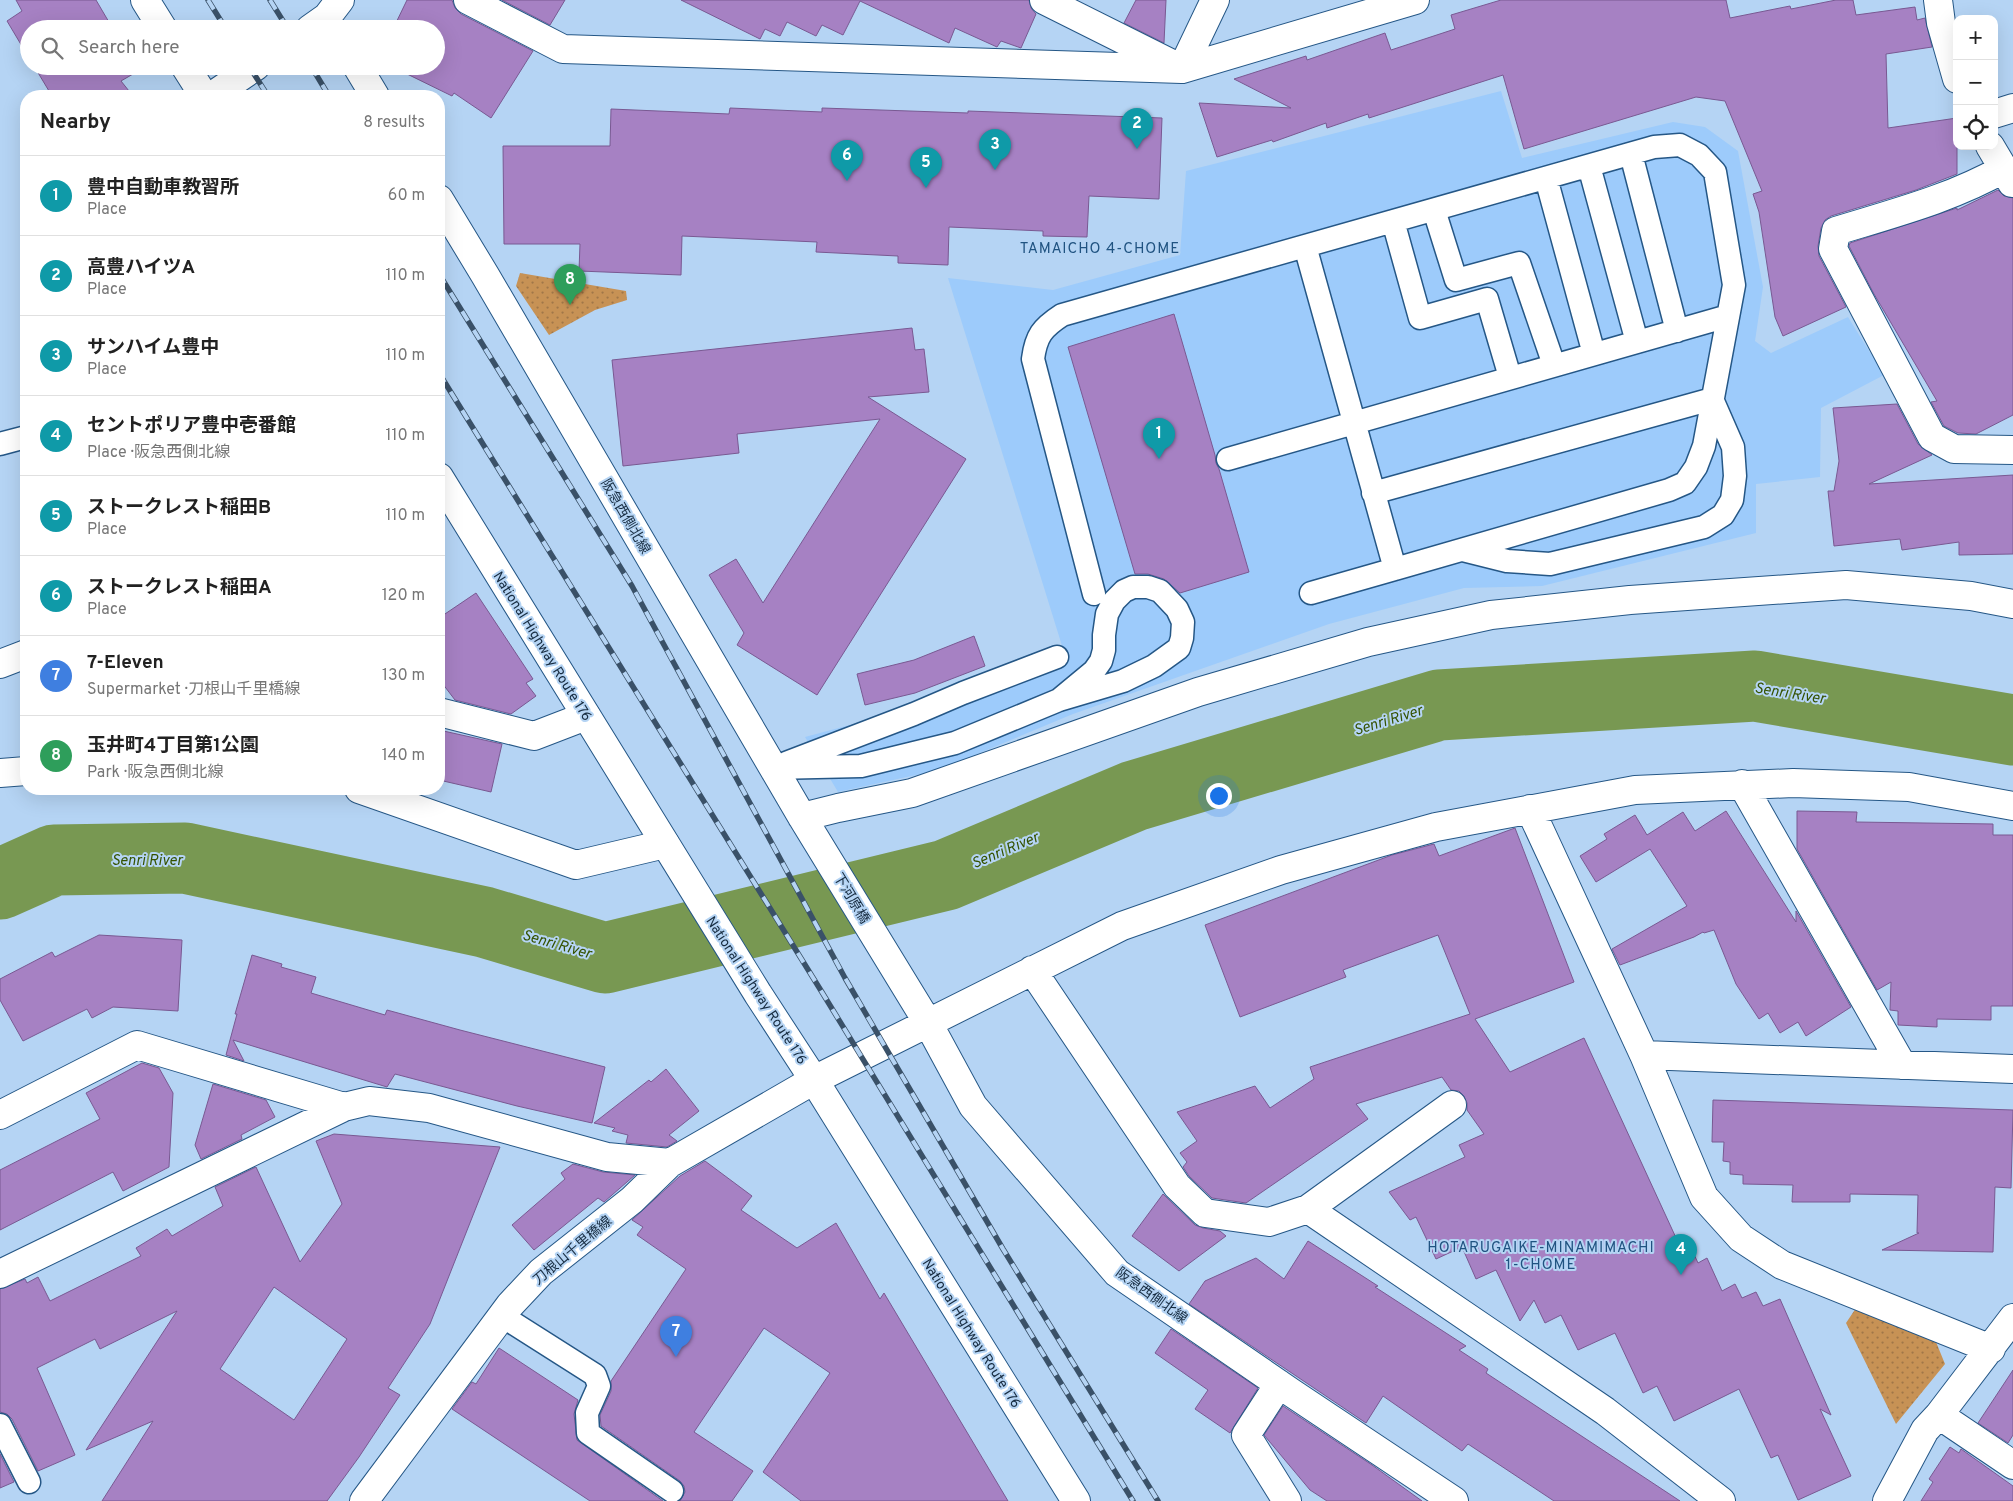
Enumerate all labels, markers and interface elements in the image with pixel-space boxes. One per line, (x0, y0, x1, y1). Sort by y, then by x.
map controls (1953, 15, 1998, 150)
button: + (1953, 15, 1998, 60)
search box (20, 20, 445, 75)
icon: search (38, 34, 66, 62)
text: Search here (78, 36, 180, 60)
button: − (1953, 60, 1998, 105)
button: locate (1953, 105, 1998, 150)
pin: 2 (1121, 108, 1153, 149)
text: Nearby (40, 109, 111, 136)
text: 8 results (363, 113, 425, 133)
pin: 3 (979, 129, 1011, 170)
pin: 6 (831, 140, 863, 181)
pin: 5 (910, 147, 942, 188)
text: 豊中自動車教習所 (87, 176, 239, 200)
text: 1 (53, 186, 59, 206)
text: 60 m (388, 186, 425, 206)
text: Place (87, 200, 127, 220)
district label: TAMAICHO 4-CHOME (1020, 240, 1180, 259)
text: 高豊ハイツA (87, 256, 195, 280)
pin: 8 (554, 264, 586, 305)
text: 2 (51, 266, 61, 286)
text: 110 m (385, 266, 425, 286)
text: Place (87, 280, 127, 300)
text: サンハイム豊中 (87, 336, 219, 360)
text: 3 (51, 346, 61, 366)
text: 110 m (385, 346, 425, 366)
text: Place (87, 360, 127, 380)
text: セントポリア豊中壱番館 (87, 414, 296, 438)
pin: 1 (1143, 418, 1175, 459)
text: 4 (51, 426, 61, 446)
text: 110 m (385, 426, 425, 446)
text: Place · 阪急西側北線 (87, 443, 230, 463)
street label: 阪急西側北線 (596, 476, 654, 557)
text: ストークレスト稲田B (87, 496, 271, 520)
text: 5 (51, 506, 61, 526)
text: 110 m (385, 506, 425, 526)
text: Place (87, 520, 127, 540)
street label: National Highway Route 176 (489, 569, 595, 725)
text: ストークレスト稲田A (87, 576, 272, 600)
text: 6 (51, 586, 61, 606)
text: 120 m (382, 586, 425, 606)
text: Place (87, 600, 127, 620)
text: 7-Eleven (87, 651, 164, 675)
text: 7 (52, 666, 60, 686)
text: 130 m (382, 666, 425, 686)
text: Supermarket · 刀根山千里橋線 (87, 680, 300, 700)
water label: Senri River (1753, 680, 1828, 710)
water label: Senri River (1352, 702, 1426, 741)
text: 玉井町4丁目第1公園 (87, 734, 259, 758)
text: 8 (51, 746, 61, 766)
text: 140 m (382, 746, 425, 766)
text: Park · 阪急西側北線 (87, 763, 224, 783)
your location (1206, 783, 1232, 809)
water label: Senri River (969, 828, 1043, 874)
water label: Senri River (111, 852, 184, 871)
street label: 下河原橋 (829, 870, 872, 927)
street label: National Highway Route 176 (702, 914, 810, 1068)
water label: Senri River (520, 927, 595, 965)
street label: 刀根山千里橋線 (530, 1213, 616, 1289)
pin: 4 (1665, 1234, 1697, 1275)
district label: HOTARUGAIKE-MINAMIMACHI 1-CHOME (1427, 1239, 1655, 1275)
street label: National Highway Route 176 (918, 1256, 1024, 1412)
street label: 阪急西側北線 (1112, 1264, 1191, 1328)
pin: 7 (660, 1316, 692, 1357)

